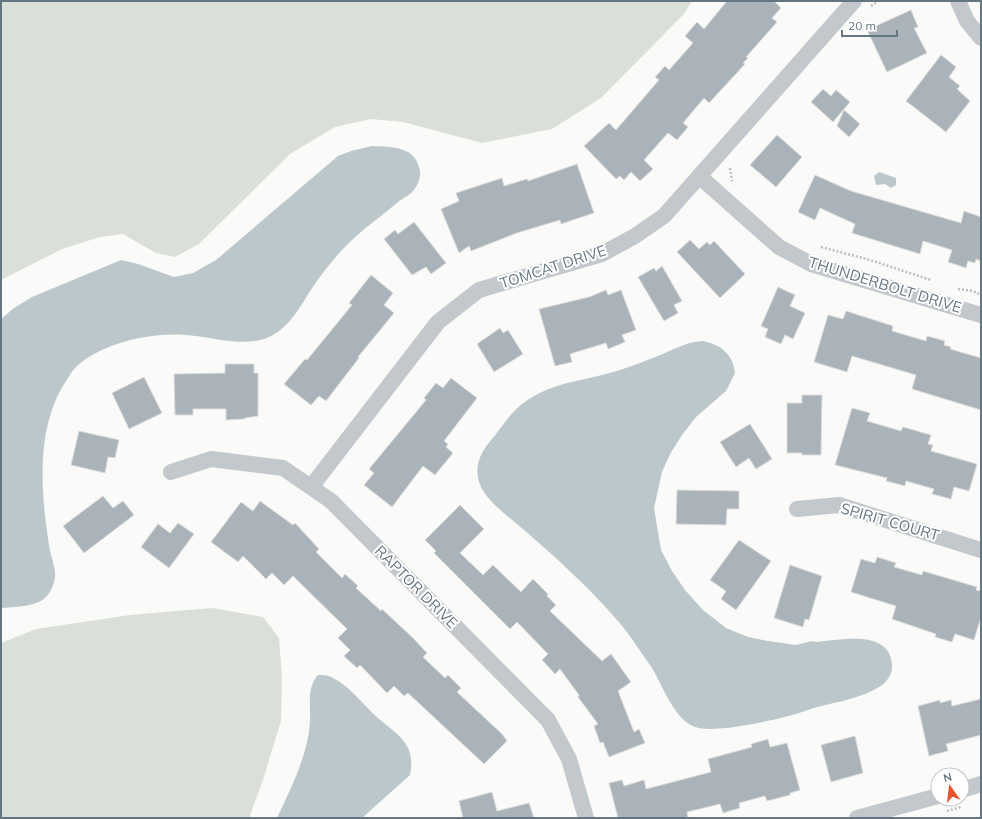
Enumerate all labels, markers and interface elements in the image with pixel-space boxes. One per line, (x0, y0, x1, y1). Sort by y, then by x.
scale bar (842, 12, 897, 38)
text: 20 m (848, 18, 876, 33)
street label: TOMCAT DRIVE (497, 240, 608, 293)
street label: THUNDERBOLT DRIVE (806, 252, 964, 317)
street label: SPIRIT COURT (839, 498, 942, 545)
street label: RAPTOR DRIVE (371, 541, 462, 632)
north arrow (930, 767, 970, 807)
text: N (942, 769, 953, 785)

